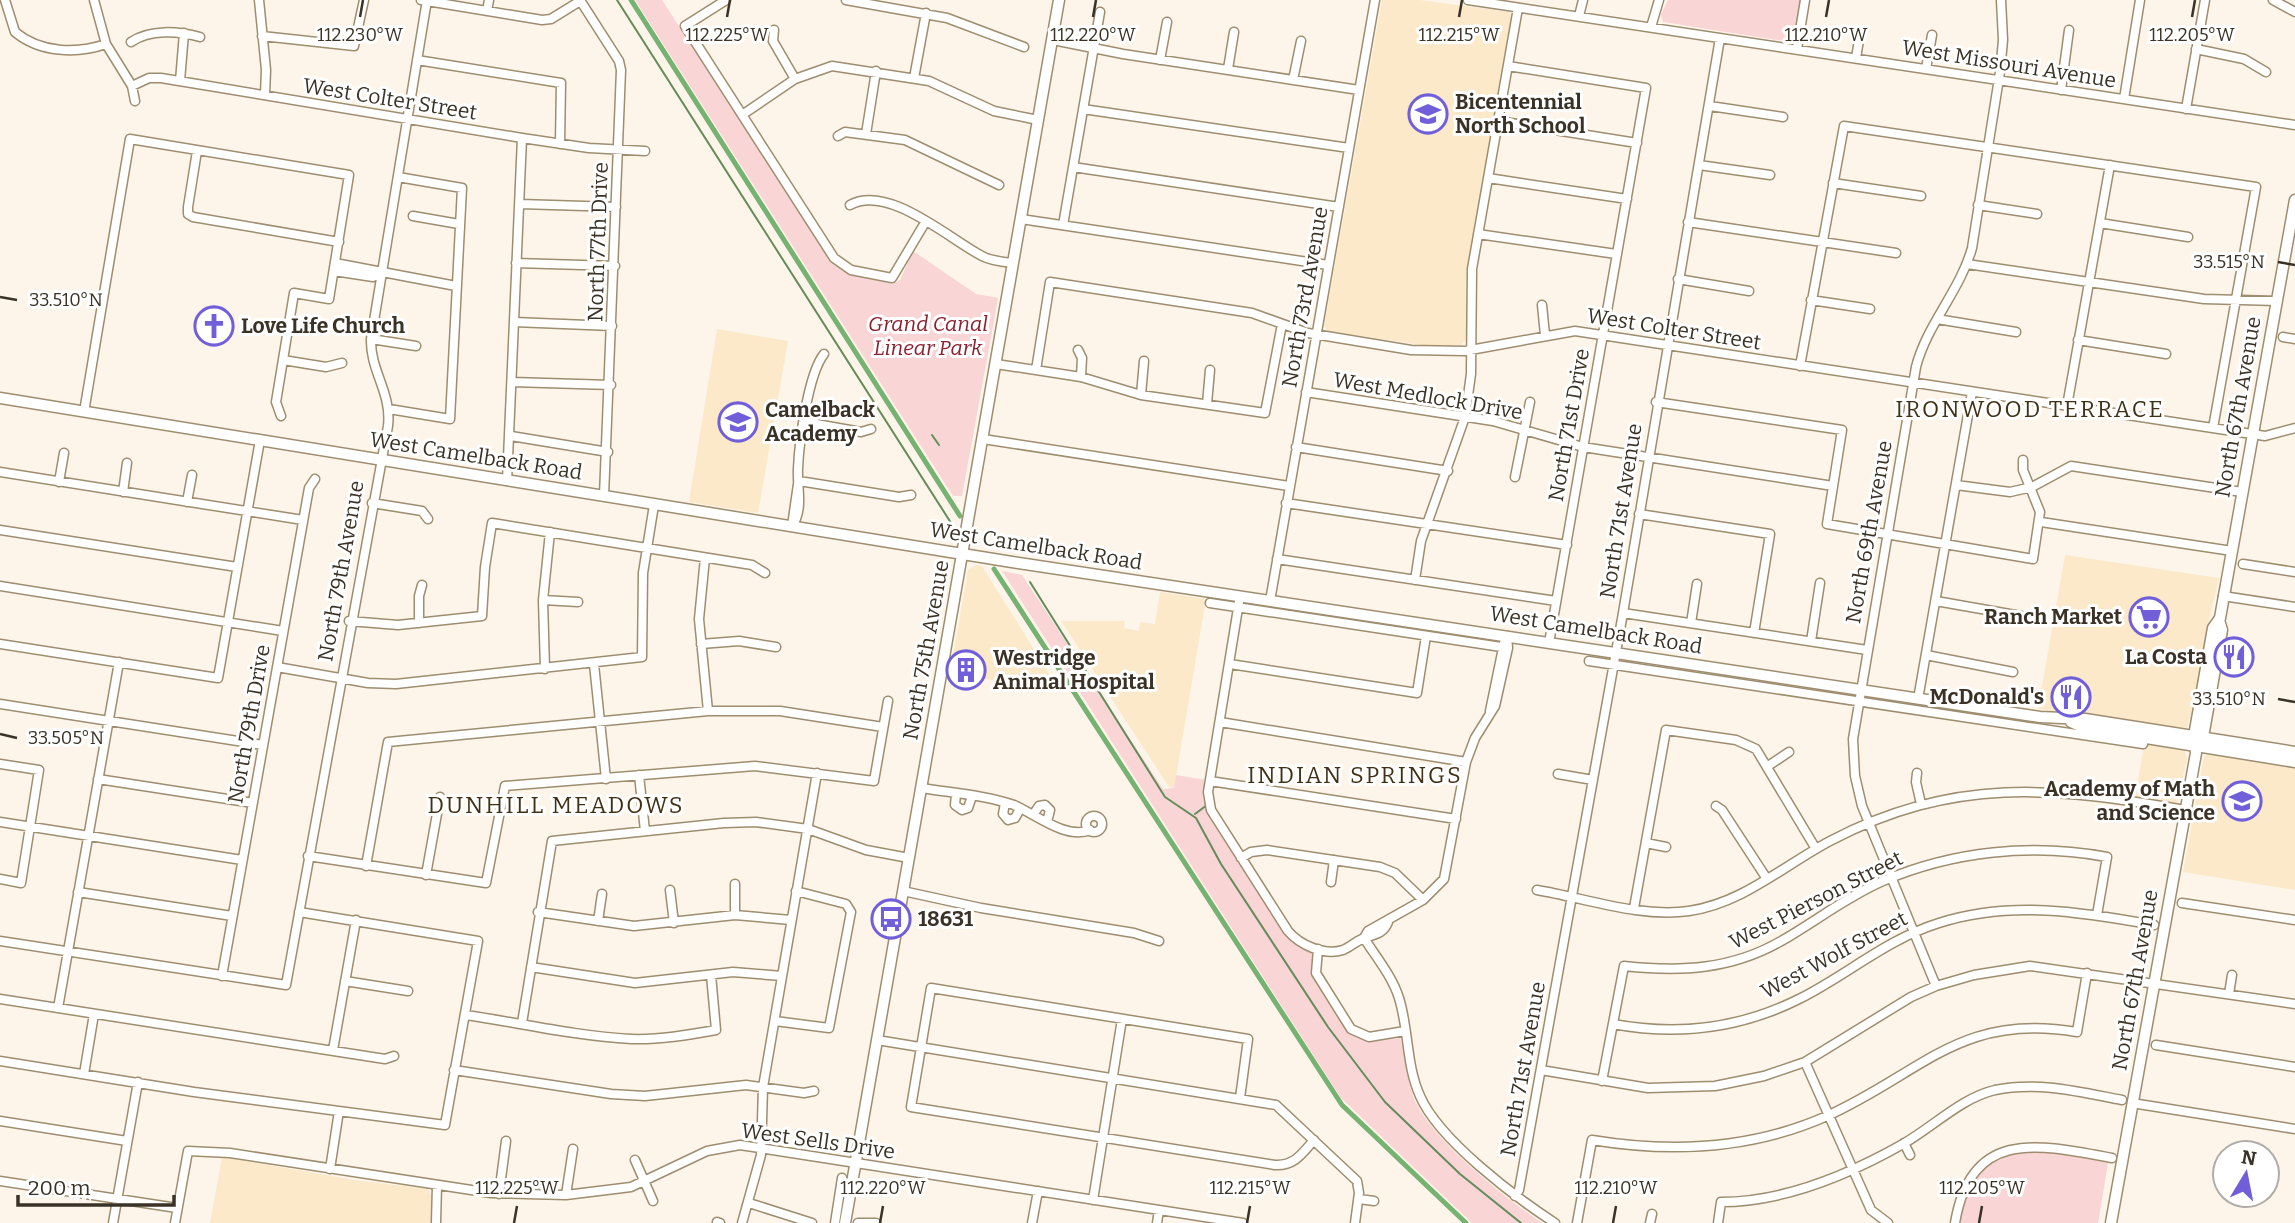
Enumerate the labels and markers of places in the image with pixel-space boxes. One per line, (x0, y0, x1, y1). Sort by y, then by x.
place label: Bicentennial North School (1455, 89, 1586, 139)
school or university icon: Bicentennial North School (1407, 93, 1449, 135)
church icon: Love Life Church (193, 305, 235, 347)
place label: Love Life Church (241, 313, 406, 339)
place label: Camelback Academy (765, 397, 876, 447)
school or university icon: Camelback Academy (717, 401, 759, 443)
supermarket icon: Ranch Market (2128, 596, 2170, 638)
place label: Ranch Market (1984, 604, 2123, 630)
restaurant icon: La Costa (2213, 636, 2255, 678)
place label: La Costa (2125, 644, 2207, 670)
place label: Westridge Animal Hospital (993, 645, 1155, 695)
building icon: Westridge Animal Hospital (945, 649, 987, 691)
restaurant icon: McDonald's (2050, 676, 2092, 718)
place label: McDonald's (1929, 684, 2044, 710)
place label: Academy of Math and Science (2044, 776, 2216, 826)
school or university icon: Academy of Math and Science (2221, 780, 2263, 822)
bus stop icon: 18631 (870, 898, 912, 940)
place label: 18631 (918, 906, 973, 932)

